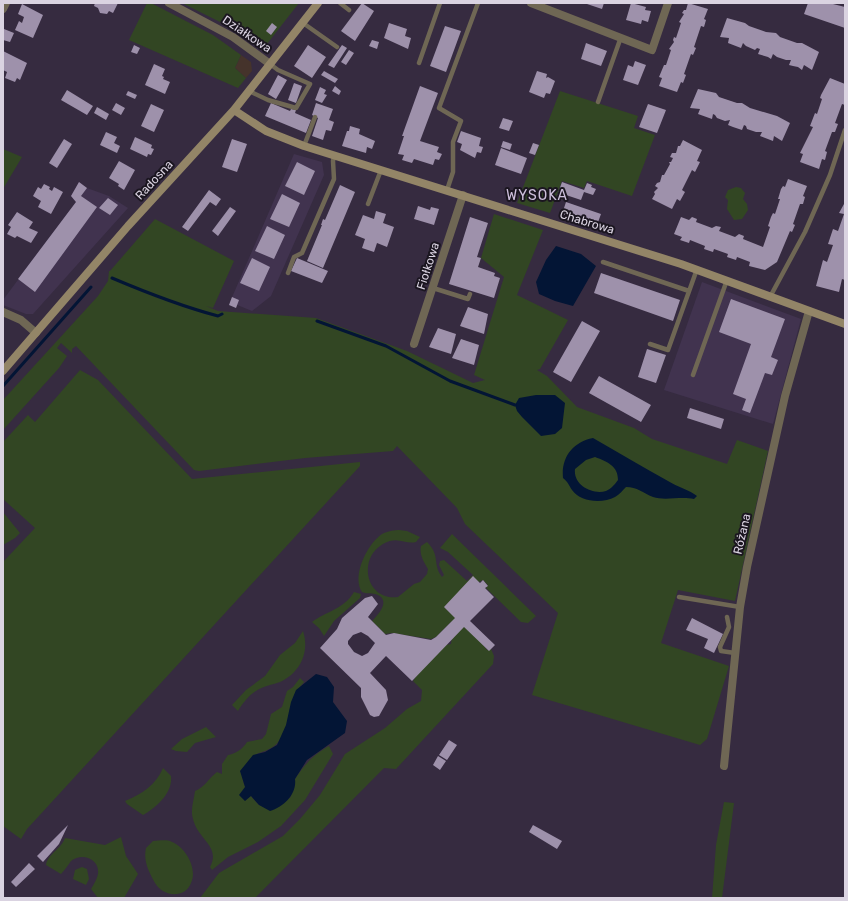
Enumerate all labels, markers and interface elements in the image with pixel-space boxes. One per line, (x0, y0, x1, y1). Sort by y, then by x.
street label: Działkowa (220, 13, 274, 55)
street label: Radosna (132, 157, 176, 203)
district label: WYSOKA (506, 187, 568, 204)
street label: Chabrowa (558, 207, 616, 237)
street label: Fiołkowa (414, 241, 442, 291)
street label: Różana (731, 512, 753, 556)

